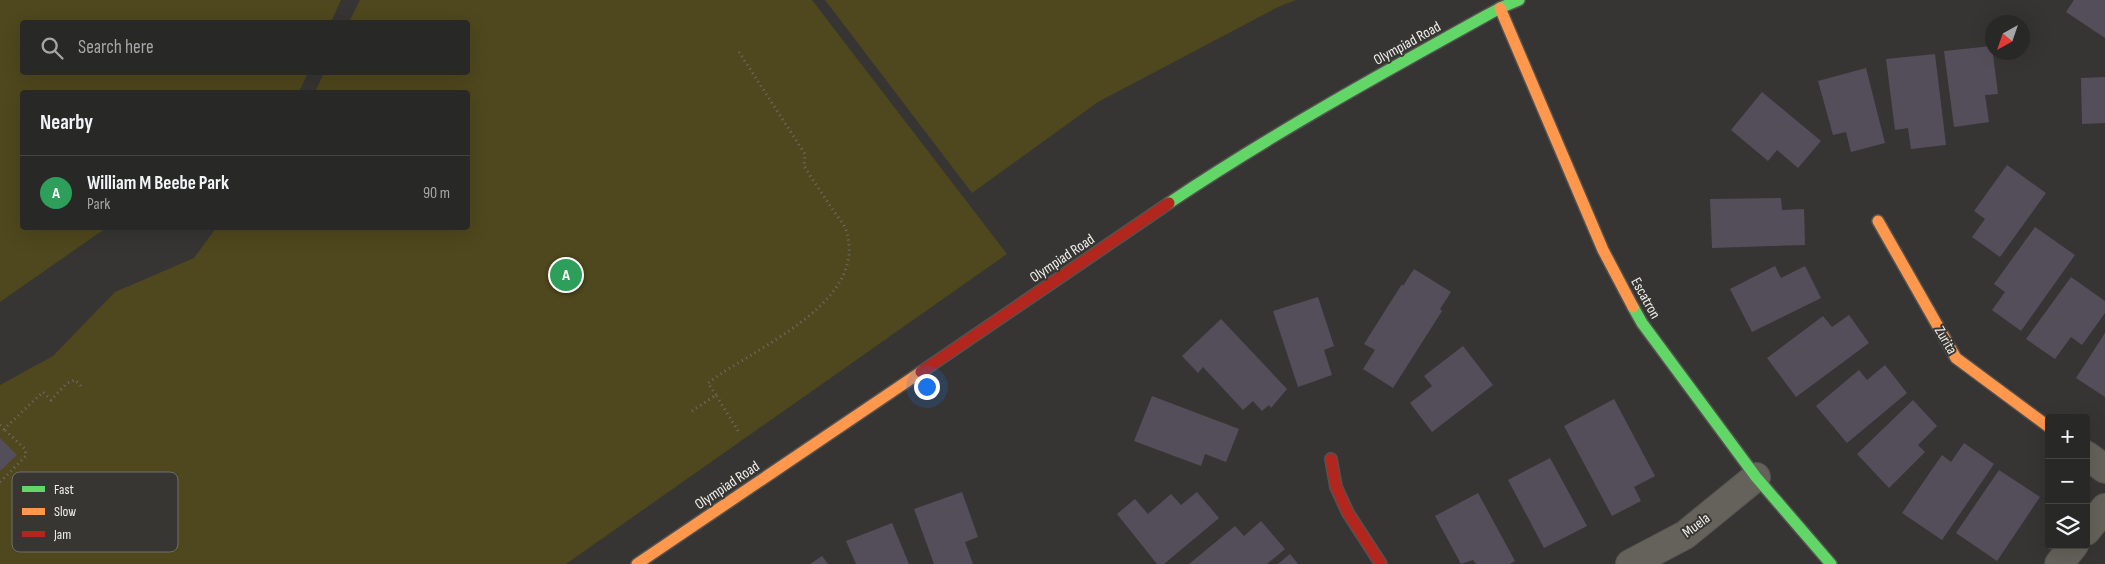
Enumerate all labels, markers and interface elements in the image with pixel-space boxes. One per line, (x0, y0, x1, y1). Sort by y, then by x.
north arrow (1985, 15, 2030, 60)
street label: Olympiad Road (1370, 17, 1444, 70)
search box (20, 20, 470, 75)
icon: search (38, 34, 66, 62)
text: Search here (78, 36, 154, 59)
text: Nearby (40, 110, 93, 135)
text: William M Beebe Park (87, 172, 229, 195)
text: A (52, 184, 60, 203)
text: 90 m (423, 184, 450, 203)
text: Park (87, 195, 110, 214)
street label: Olympiad Road (1026, 230, 1098, 287)
pin: A (550, 256, 582, 294)
street label: Escatron (1626, 274, 1665, 322)
street label: Zurita (1930, 323, 1961, 358)
your location (914, 374, 940, 400)
map controls (2045, 414, 2090, 549)
button: + (2045, 414, 2090, 459)
street label: Olympiad Road (691, 457, 763, 514)
button: − (2045, 459, 2090, 504)
legend (12, 472, 178, 552)
text: Fast (54, 481, 74, 498)
text: Slow (54, 503, 76, 520)
button: layers (2045, 504, 2090, 549)
street label: Muela (1679, 509, 1714, 542)
text: Jam (53, 526, 71, 543)

